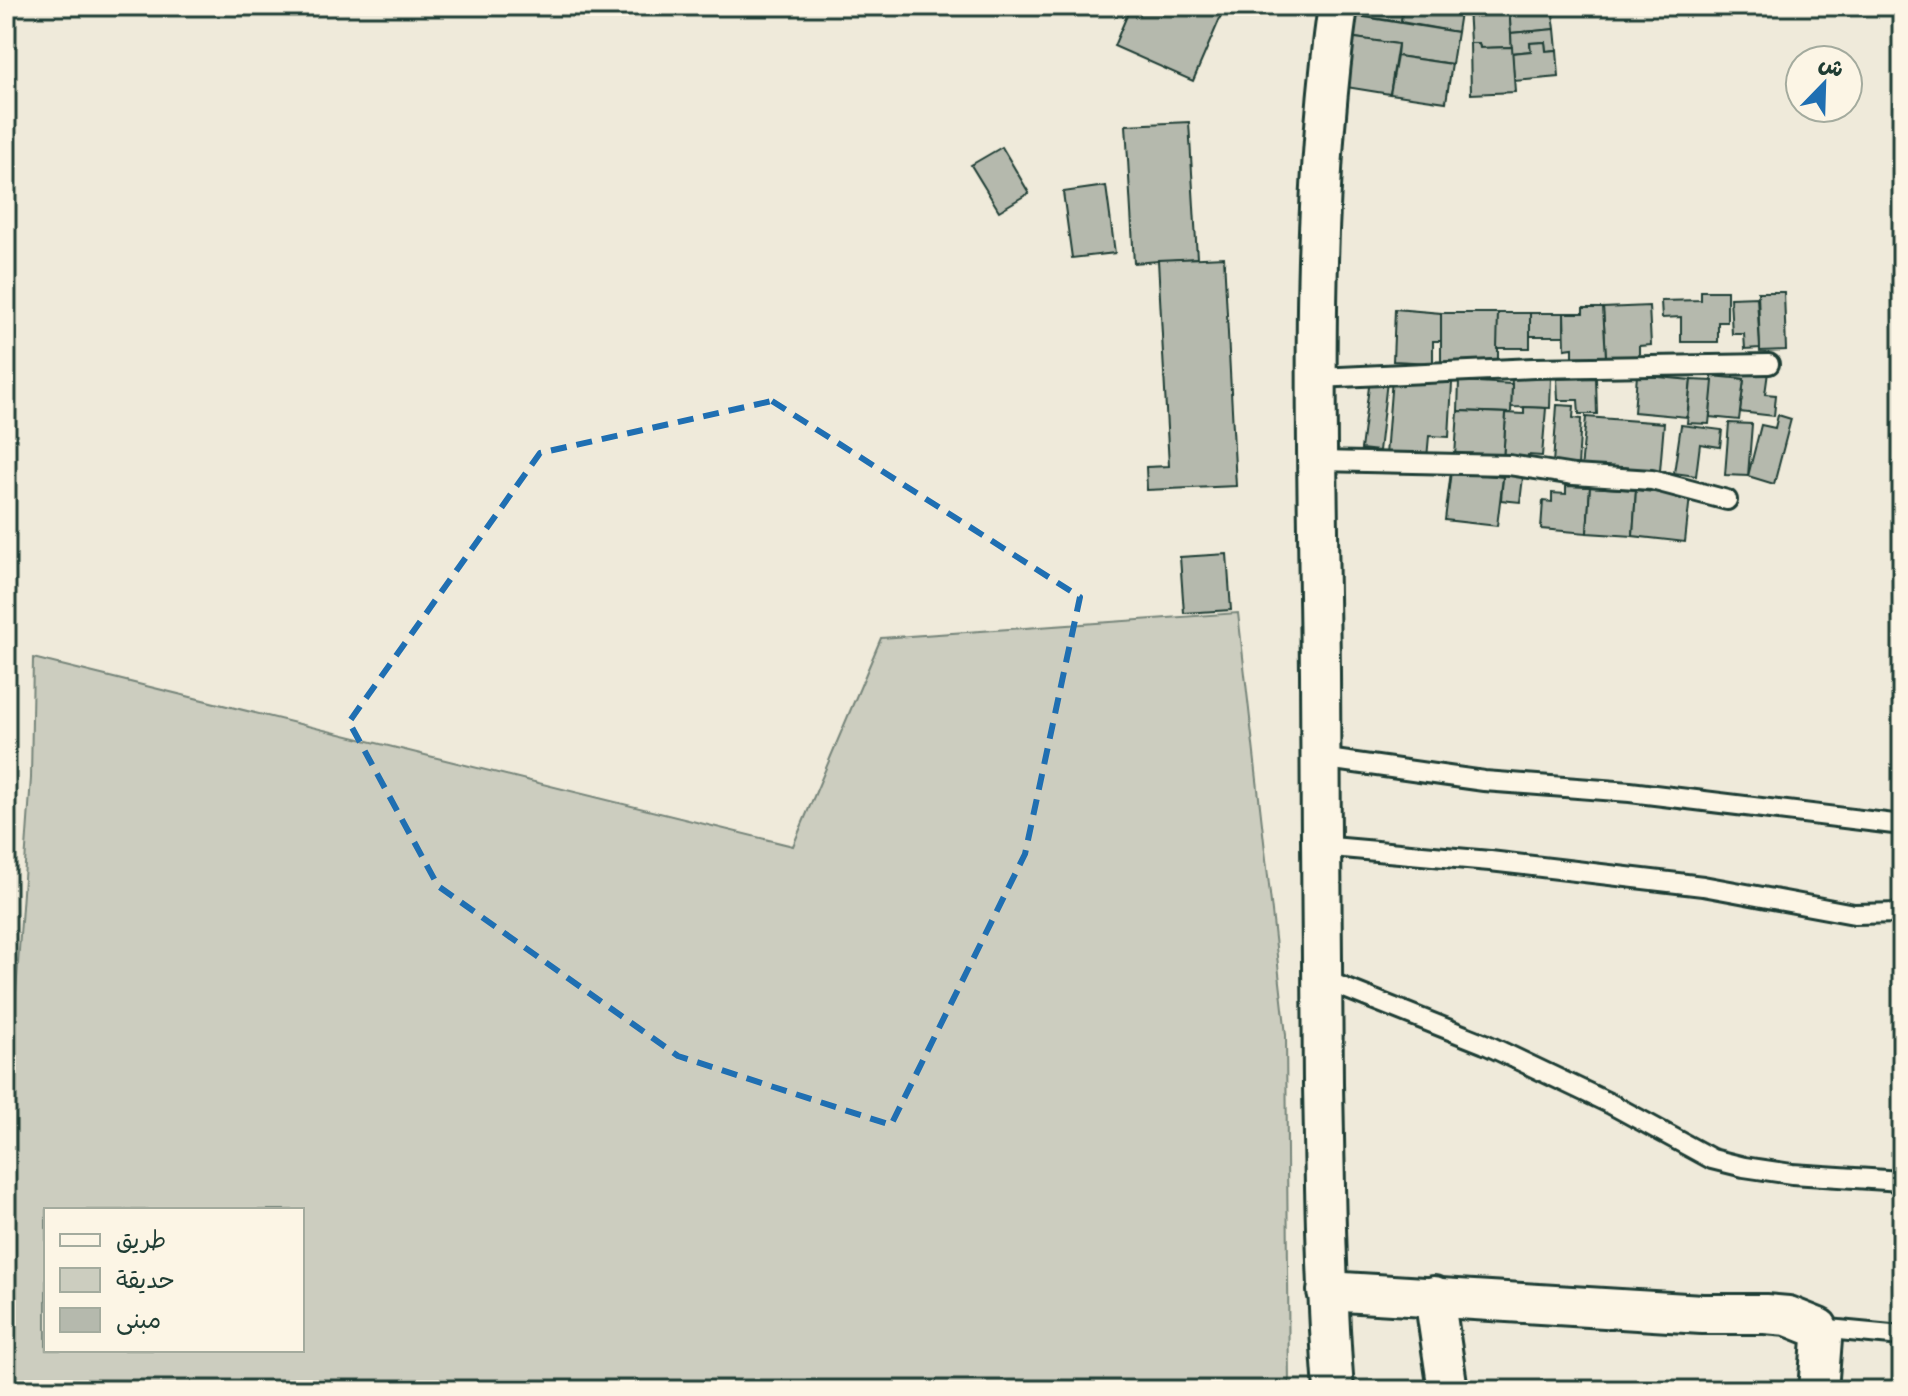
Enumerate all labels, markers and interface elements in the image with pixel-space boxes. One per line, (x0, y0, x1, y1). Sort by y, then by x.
north arrow (1784, 44, 1864, 124)
text: ش (1815, 48, 1848, 83)
legend (44, 1208, 304, 1352)
text: طريق (116, 1224, 166, 1254)
text: حديقة (116, 1264, 175, 1294)
text: مبنى (116, 1304, 161, 1335)

